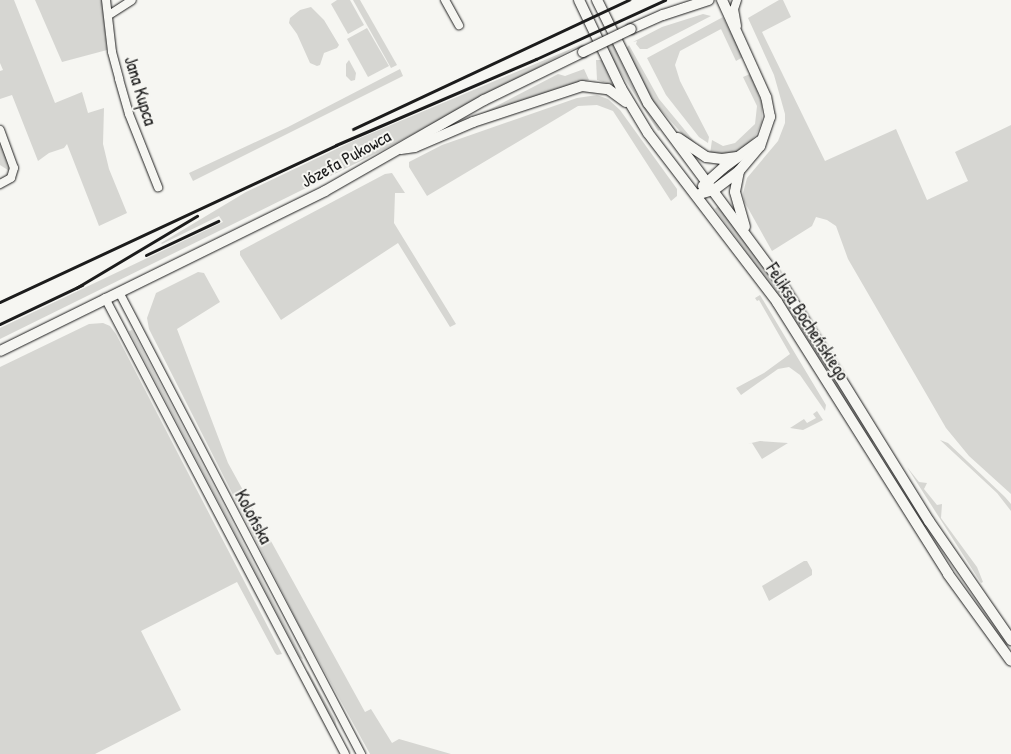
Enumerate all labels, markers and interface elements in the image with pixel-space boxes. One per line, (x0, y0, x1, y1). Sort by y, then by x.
street label: Jana Kupca (119, 54, 161, 128)
street label: Józefa Pukowca (297, 125, 395, 193)
street label: Feliksa Bocheńskiego (761, 259, 853, 385)
street label: Kolońska (230, 486, 276, 548)

